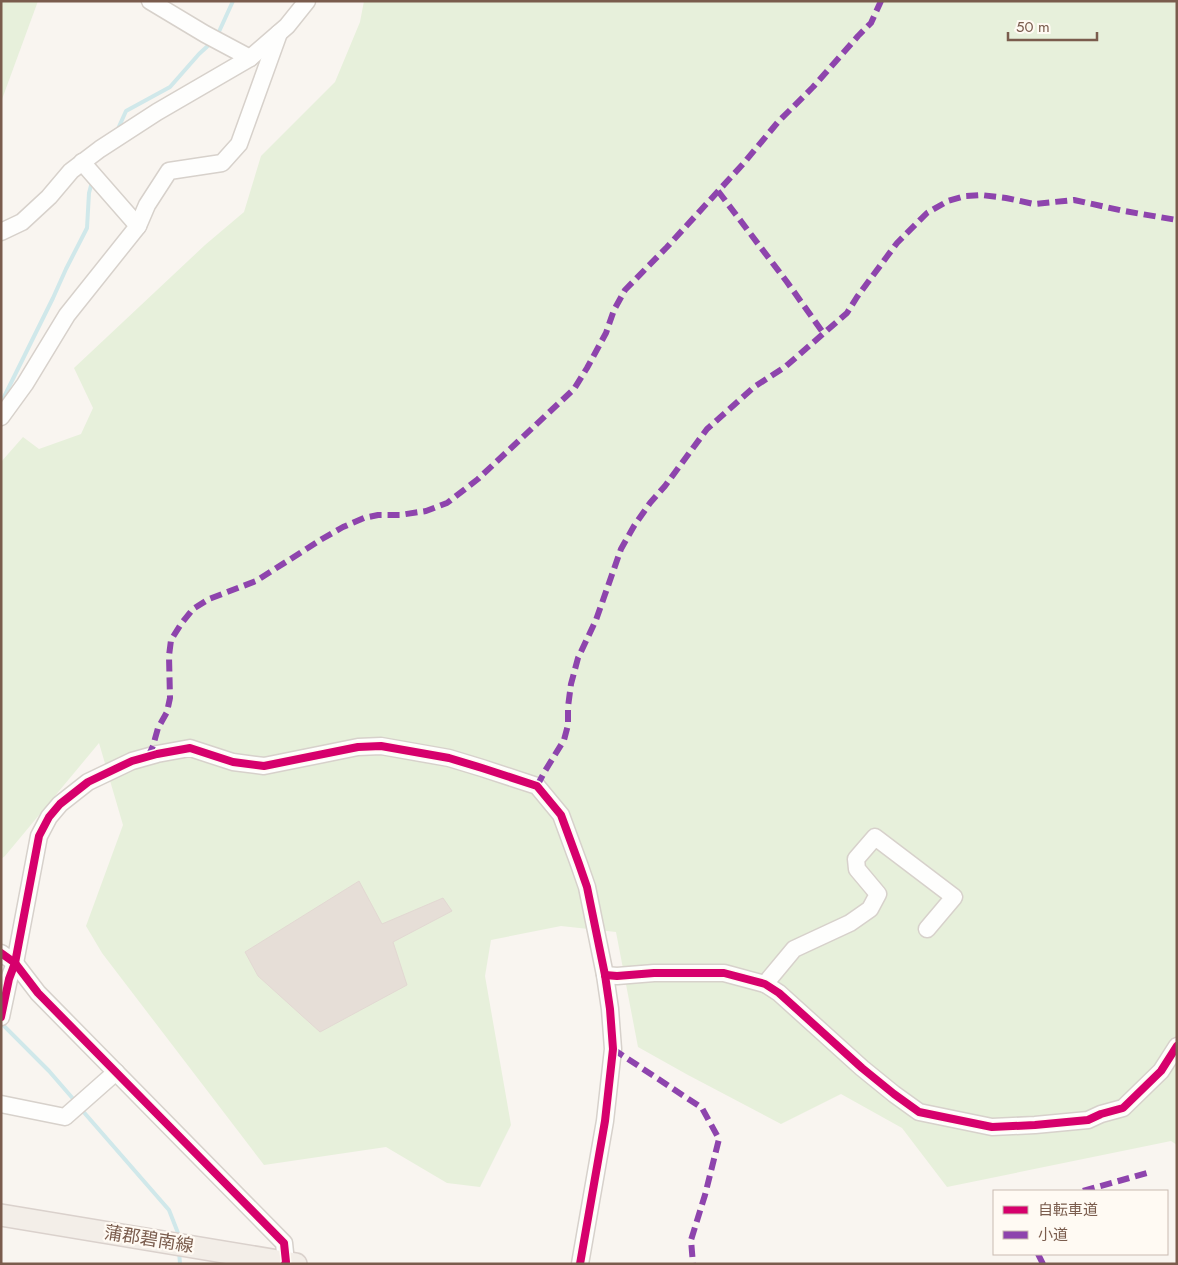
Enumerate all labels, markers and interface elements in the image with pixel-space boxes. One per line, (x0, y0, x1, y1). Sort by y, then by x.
scale bar (1008, 10, 1097, 42)
text: 50 m (1016, 16, 1050, 38)
legend (993, 1190, 1168, 1255)
text: 自転車道 (1038, 1199, 1098, 1221)
street label: 蒲郡碧南線 (103, 1219, 195, 1259)
text: 小道 (1038, 1224, 1068, 1246)

